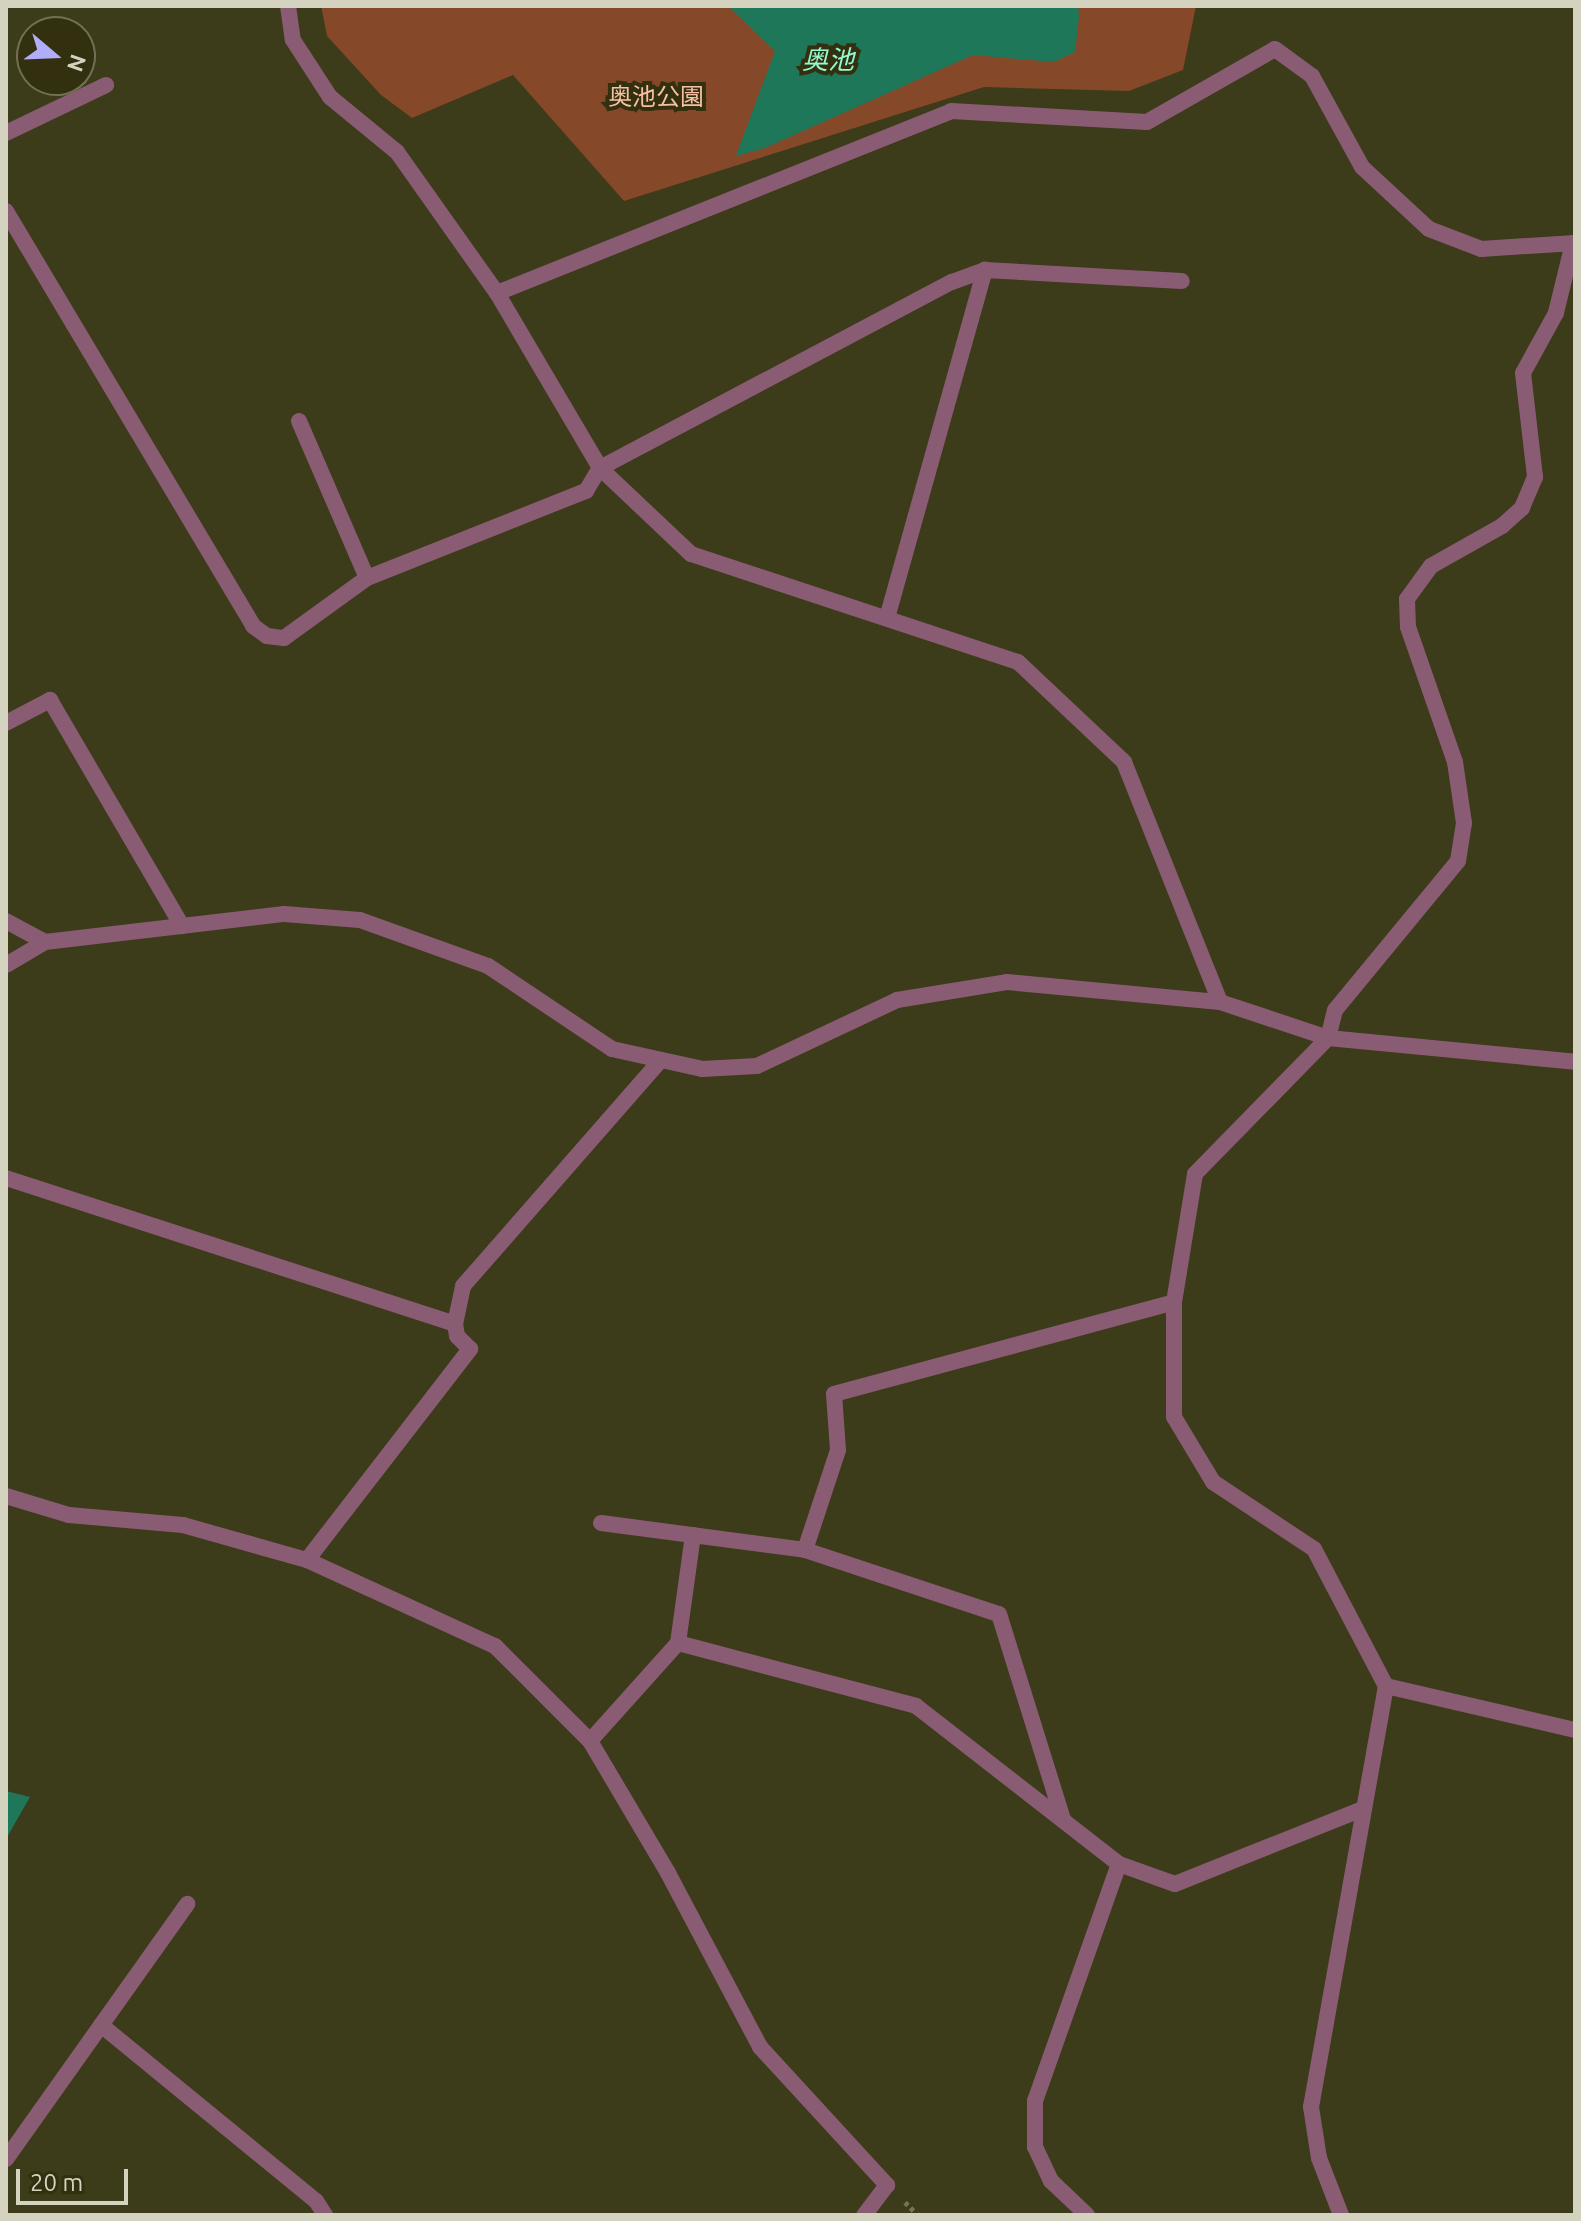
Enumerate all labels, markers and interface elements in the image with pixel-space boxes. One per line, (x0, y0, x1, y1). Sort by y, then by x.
north arrow (16, 16, 96, 96)
water label: 奥池 (802, 44, 854, 76)
text: N (63, 51, 92, 75)
park label: 奥池公園 (608, 83, 704, 111)
scale bar (20, 2153, 132, 2203)
text: 20 m (30, 2169, 83, 2196)

